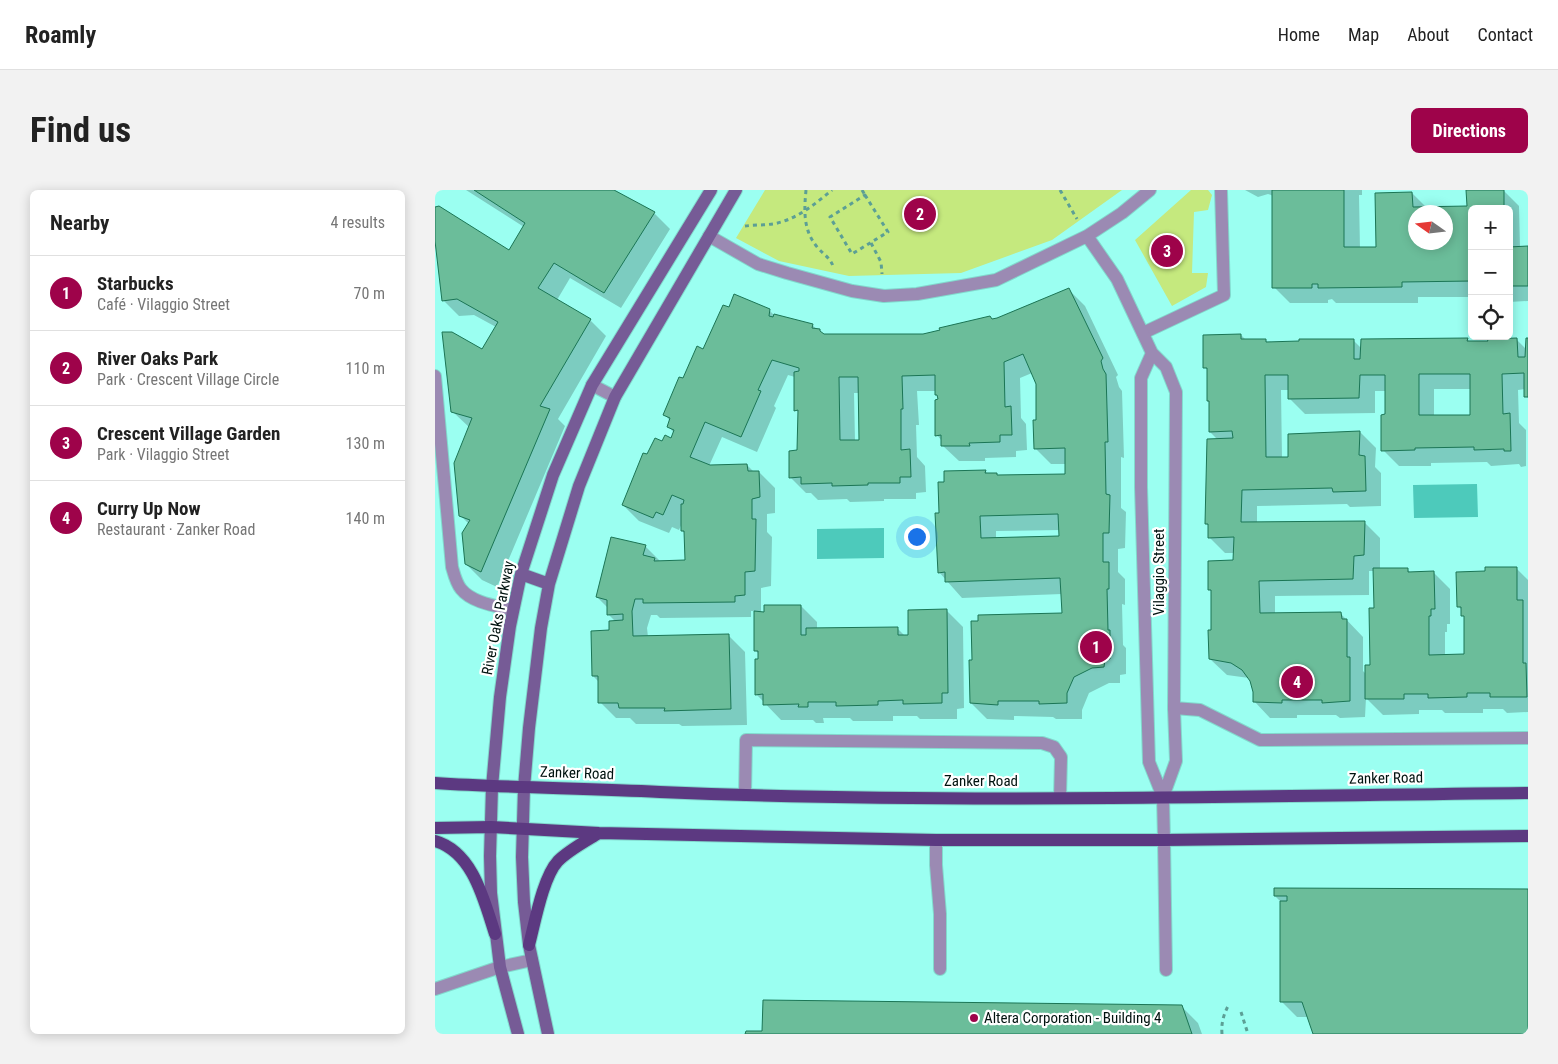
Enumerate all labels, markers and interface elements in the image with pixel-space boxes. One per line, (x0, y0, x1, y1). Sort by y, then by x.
text: Roamly (25, 21, 96, 49)
text: Home (1278, 24, 1320, 45)
text: Map (1348, 24, 1379, 45)
text: About (1407, 24, 1449, 45)
text: Contact (1477, 24, 1533, 45)
button: Directions (1411, 108, 1528, 153)
text: Find us (30, 110, 131, 151)
pin: 2 (904, 195, 936, 233)
north arrow (1408, 205, 1453, 250)
map controls (1468, 205, 1513, 340)
button: + (1468, 205, 1513, 250)
text: Nearby (50, 211, 109, 235)
text: 4 results (330, 213, 385, 232)
pin: 3 (1151, 232, 1183, 270)
button: − (1468, 250, 1513, 295)
text: Starbucks (97, 272, 174, 295)
text: 1 (62, 284, 70, 303)
text: 70 m (353, 284, 385, 303)
text: Café · Vilaggio Street (97, 295, 230, 314)
button: locate (1468, 295, 1513, 340)
text: River Oaks Park (97, 347, 218, 370)
text: 2 (62, 359, 70, 378)
text: 110 m (346, 359, 385, 378)
text: Park · Crescent Village Circle (97, 370, 279, 389)
text: Crescent Village Garden (97, 422, 280, 445)
text: 3 (62, 434, 70, 453)
text: 130 m (346, 434, 385, 453)
text: Park · Vilaggio Street (97, 445, 229, 464)
text: Curry Up Now (97, 497, 201, 520)
text: 4 (62, 509, 70, 528)
text: 140 m (346, 509, 385, 528)
text: Restaurant · Zanker Road (97, 520, 255, 539)
your location (904, 524, 930, 550)
street label: Vilaggio Street (1150, 529, 1168, 615)
street label: River Oaks Parkway (478, 559, 518, 677)
pin: 1 (1080, 628, 1112, 666)
pin: 4 (1281, 663, 1313, 701)
street label: Zanker Road (540, 763, 614, 783)
street label: Zanker Road (1349, 768, 1423, 788)
street label: Zanker Road (944, 772, 1018, 790)
place label: Altera Corporation - Building 4 (984, 1009, 1161, 1027)
marker: Altera Corporation - Building 4 (968, 1012, 980, 1024)

